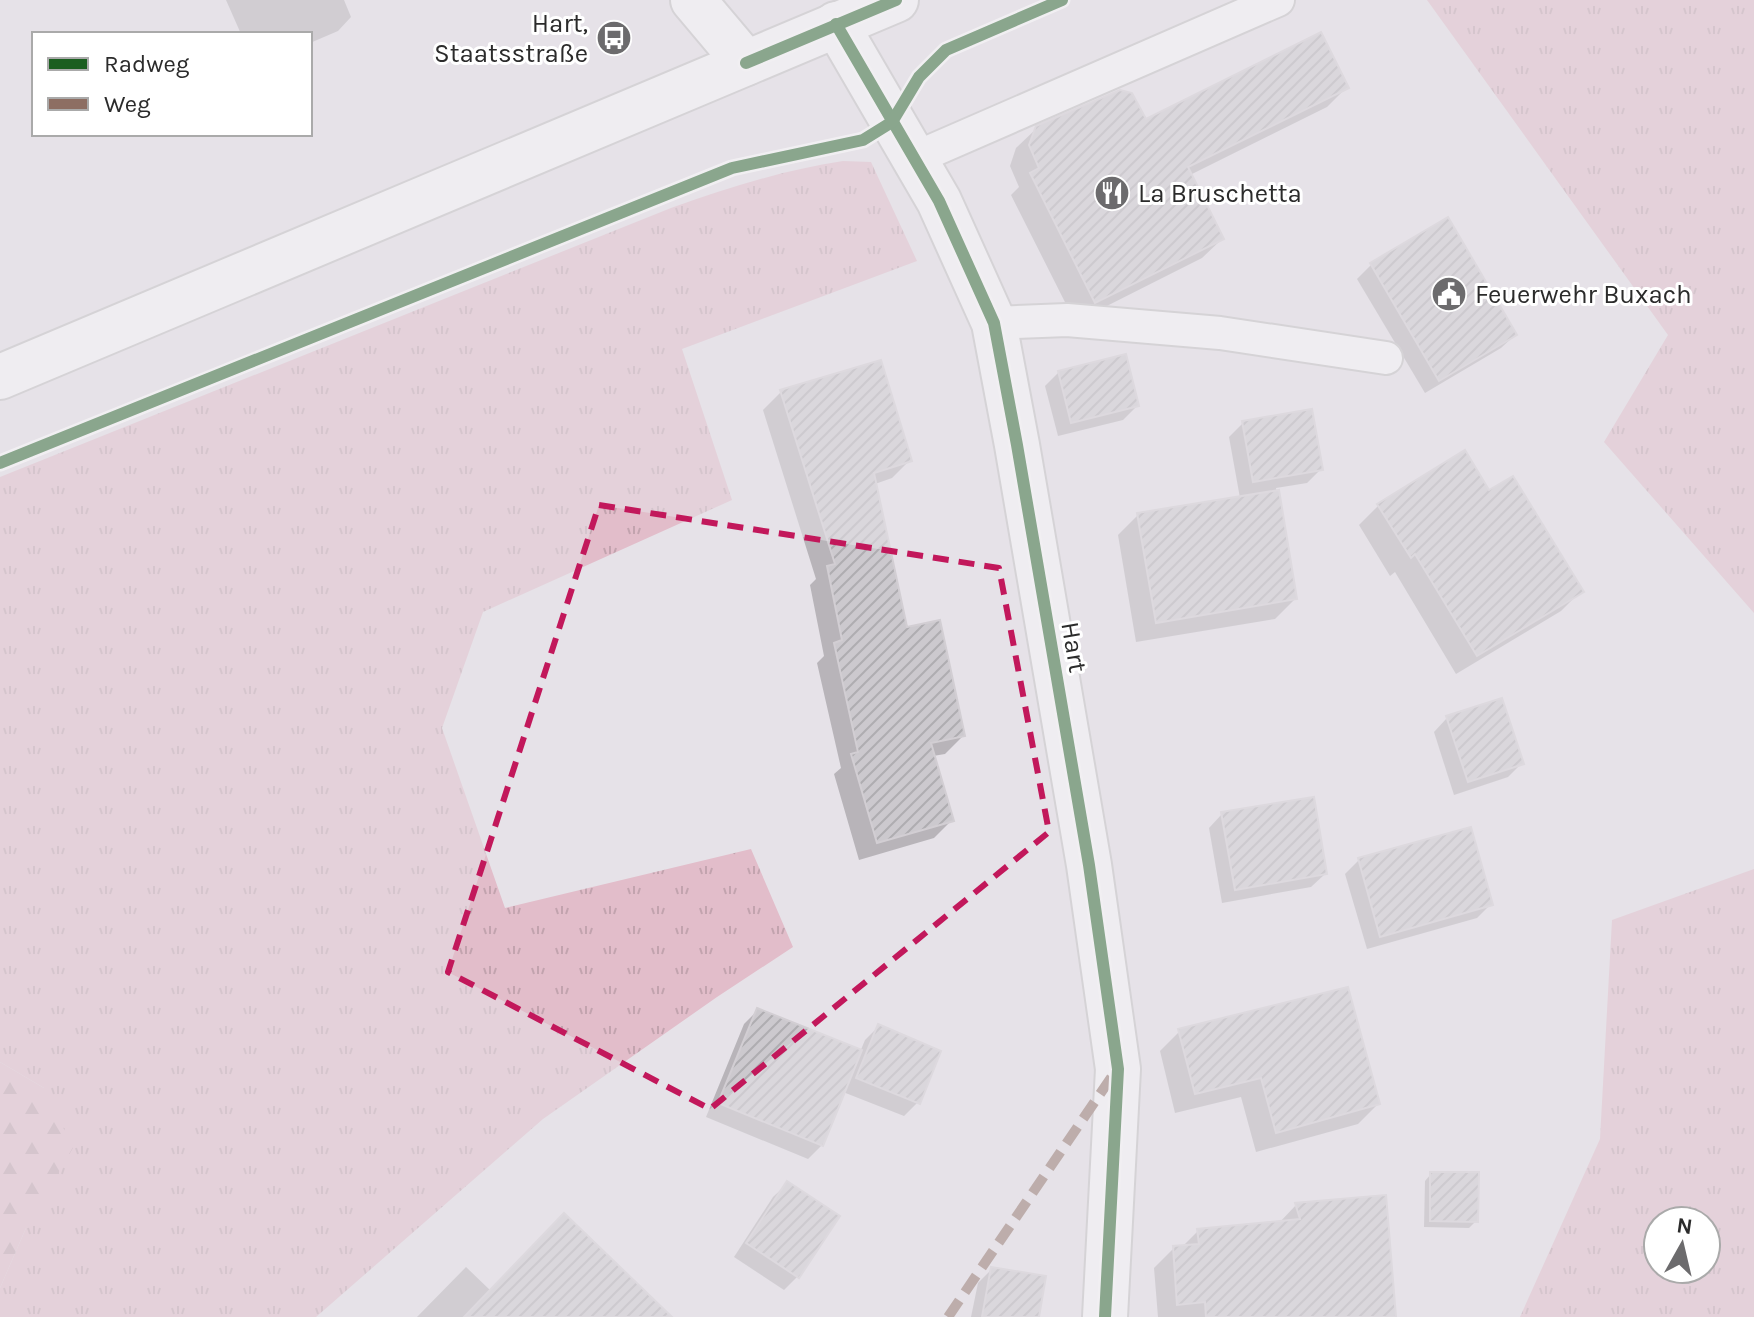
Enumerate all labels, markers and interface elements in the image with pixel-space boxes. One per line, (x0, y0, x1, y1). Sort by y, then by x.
place label: Hart, Staatsstraße (434, 8, 588, 69)
bus stop icon: Hart, Staatsstraße (595, 19, 633, 57)
legend (32, 32, 312, 136)
text: Radweg (104, 50, 190, 78)
text: Weg (104, 90, 151, 118)
restaurant icon: La Bruschetta (1093, 174, 1131, 212)
place label: La Bruschetta (1138, 178, 1302, 209)
public building icon: Feuerwehr Buxach (1430, 275, 1468, 313)
place label: Feuerwehr Buxach (1475, 279, 1692, 310)
street label: Hart (1054, 619, 1094, 675)
north arrow (1642, 1205, 1722, 1285)
text: N (1675, 1212, 1694, 1240)

